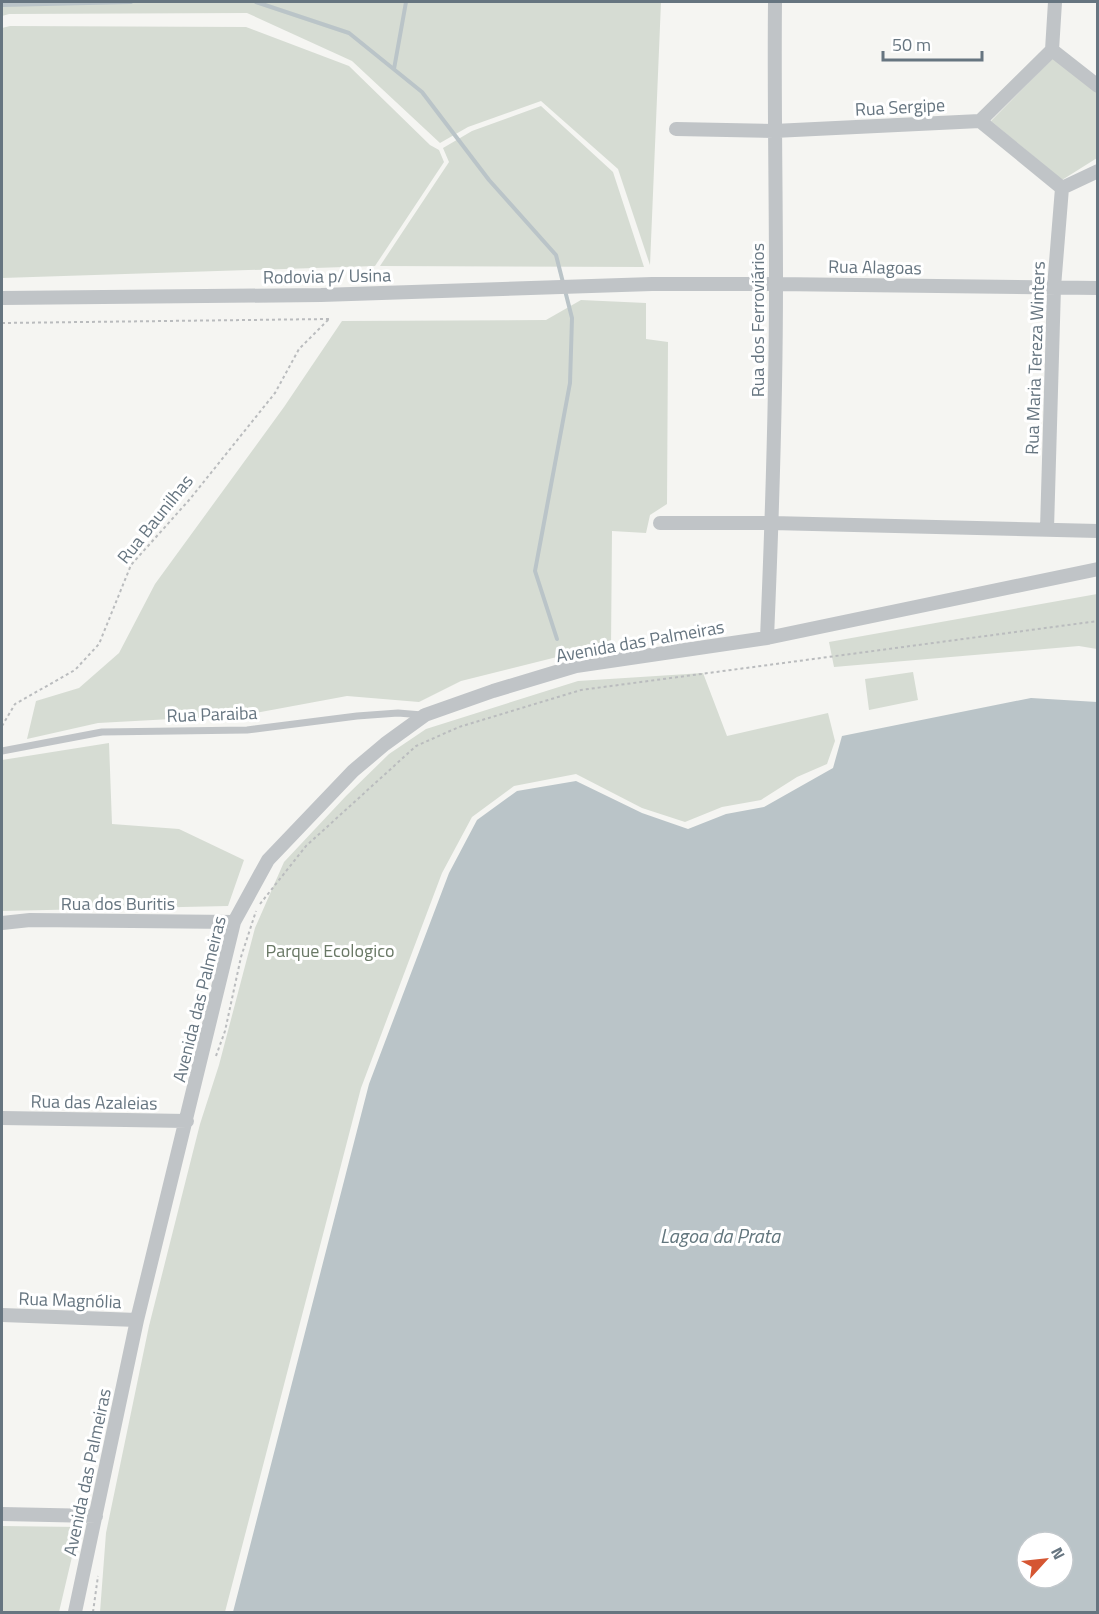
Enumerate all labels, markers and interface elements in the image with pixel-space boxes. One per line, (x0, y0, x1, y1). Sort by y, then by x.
scale bar (883, 24, 982, 62)
text: 50 m (892, 31, 931, 58)
street label: Rua Sergipe (854, 91, 946, 123)
street label: Rua dos Ferroviários (744, 243, 771, 397)
street label: Rua Alagoas (828, 253, 922, 281)
street label: Rodovia p/ Usina (263, 261, 391, 291)
street label: Rua Maria Tereza Winters (1018, 261, 1052, 455)
street label: Rua Baunilhas (111, 469, 199, 569)
street label: Avenida das Palmeiras (554, 613, 726, 669)
street label: Rua Paraiba (166, 699, 258, 729)
street label: Rua dos Buritis (61, 890, 175, 917)
street label: Avenida das Palmeiras (165, 913, 233, 1085)
park label: Parque Ecologico (266, 937, 394, 964)
street label: Rua das Azaleias (30, 1087, 158, 1117)
water label: Lagoa da Prata (660, 1220, 781, 1251)
street label: Rua Magnólia (18, 1285, 122, 1315)
street label: Avenida das Palmeiras (56, 1386, 118, 1558)
north arrow (1015, 1530, 1075, 1590)
text: N (1045, 1543, 1072, 1564)

